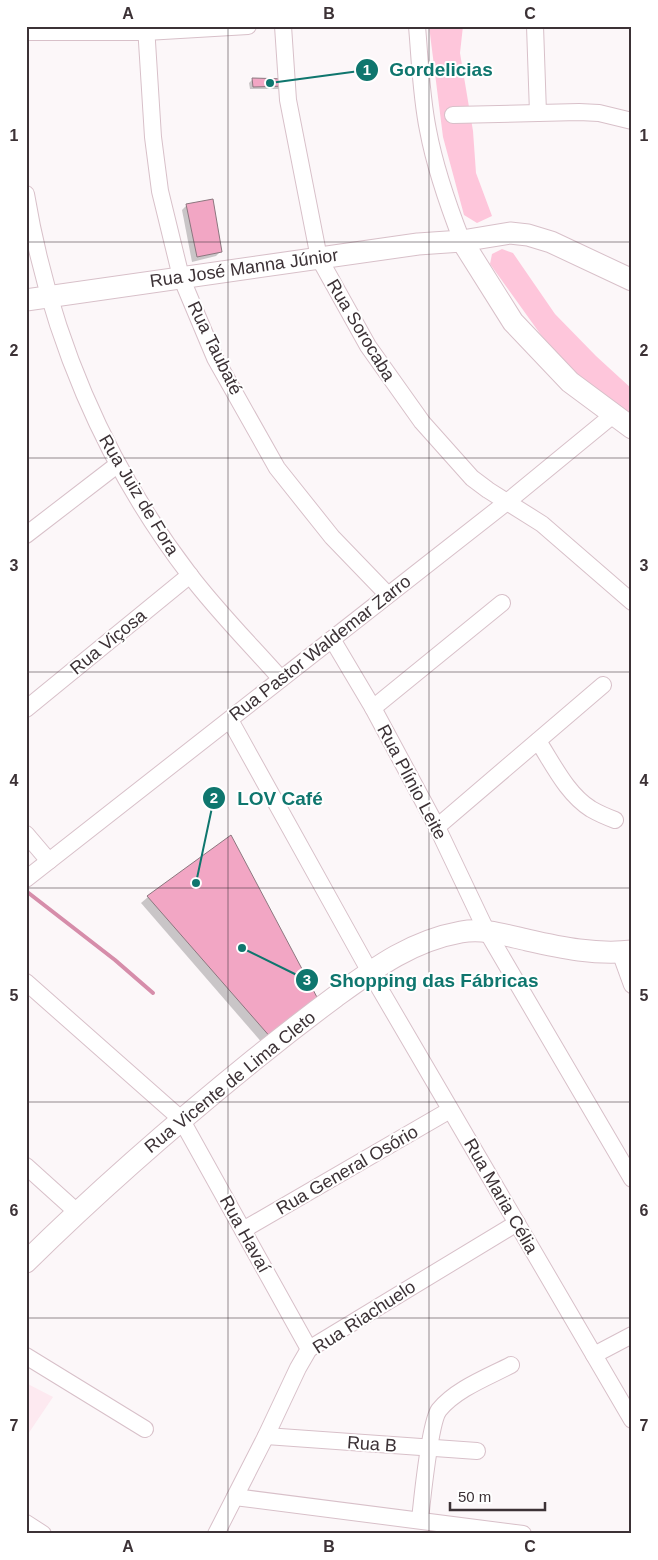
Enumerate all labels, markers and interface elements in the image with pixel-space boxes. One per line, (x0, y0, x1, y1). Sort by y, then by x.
text: A (122, 5, 134, 22)
text: B (323, 5, 335, 22)
text: C (524, 5, 536, 22)
callout: Gordelicias (354, 53, 503, 87)
text: Gordelicias (389, 59, 493, 80)
text: 1 (363, 61, 371, 78)
text: 1 (10, 127, 19, 144)
text: 1 (640, 127, 649, 144)
street label: Rua José Manna Júnior (148, 245, 340, 291)
street label: Rua Sorocaba (323, 276, 400, 385)
street label: Rua Taubaté (184, 298, 246, 398)
text: 2 (10, 342, 19, 359)
text: 2 (640, 342, 649, 359)
street label: Rua Juiz de Fora (95, 431, 183, 560)
text: 3 (10, 557, 19, 574)
text: 3 (640, 557, 649, 574)
street label: Rua Pastor Waldemar Zarro (225, 571, 415, 725)
street label: Rua Viçosa (66, 605, 151, 679)
street label: Rua Plínio Leite (373, 721, 451, 843)
text: 4 (10, 772, 19, 789)
text: 4 (640, 772, 649, 789)
callout: LOV Café (202, 781, 333, 815)
text: LOV Café (237, 788, 323, 809)
text: 2 (210, 789, 218, 806)
callout: Shopping das Fábricas (294, 963, 548, 997)
text: Shopping das Fábricas (329, 970, 539, 991)
text: 3 (303, 971, 311, 988)
text: 5 (10, 987, 19, 1004)
text: 5 (640, 987, 649, 1004)
street label: Rua Vicente de Lima Cleto (141, 1007, 319, 1157)
street label: Rua General Osório (273, 1121, 421, 1219)
street label: Rua Maria Célia (460, 1135, 542, 1258)
street label: Rua Havaí (216, 1192, 274, 1276)
text: 6 (10, 1202, 19, 1219)
text: 6 (640, 1202, 649, 1219)
street label: Rua Riachuelo (309, 1276, 419, 1358)
text: 7 (10, 1417, 19, 1434)
text: 7 (640, 1417, 649, 1434)
street label: Rua B (346, 1432, 398, 1456)
scale bar (450, 1480, 546, 1512)
text: 50 m (458, 1488, 491, 1505)
text: A (122, 1538, 134, 1555)
text: B (323, 1538, 335, 1555)
text: C (524, 1538, 536, 1555)

